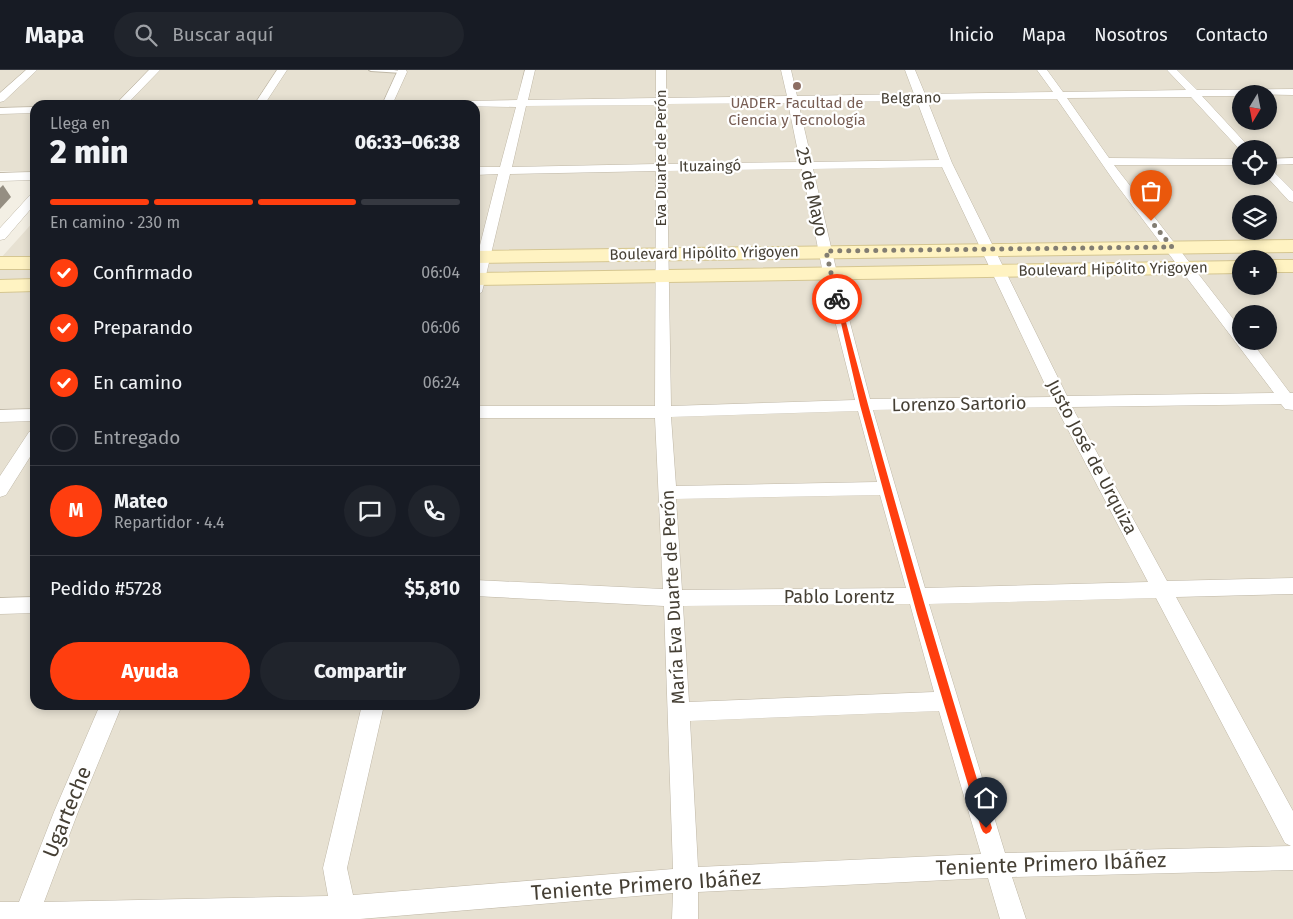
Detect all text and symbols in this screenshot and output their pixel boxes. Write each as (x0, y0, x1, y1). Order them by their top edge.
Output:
search box (114, 12, 464, 57)
text: Mapa (25, 21, 84, 49)
icon: search (132, 21, 160, 49)
text: Buscar aquí (172, 23, 273, 46)
text: Inicio (949, 24, 994, 46)
text: Mapa (1022, 24, 1066, 46)
text: Nosotros (1094, 24, 1168, 46)
text: Contacto (1196, 24, 1268, 46)
marker: UADER- Facultad de Ciencia y Tecnología (791, 80, 803, 92)
north arrow (1232, 85, 1278, 130)
map controls (1232, 85, 1277, 350)
street label: Belgrano (881, 88, 941, 108)
street label: Eva Duarte de Perón (652, 89, 670, 227)
place label: UADER- Facultad de Ciencia y Tecnología (728, 94, 866, 129)
text: Llega en (50, 114, 110, 133)
text: 06:33–06:38 (355, 131, 460, 154)
text: 2 min (50, 133, 128, 171)
button: locate (1232, 140, 1277, 185)
street label: 25 de Mayo (791, 145, 833, 239)
street label: Ituzaingó (679, 156, 741, 176)
pin (1130, 170, 1172, 221)
icon: bag (1137, 177, 1165, 205)
button: layers (1232, 195, 1277, 240)
text: En camino · 230 m (50, 213, 180, 232)
street label: Boulevard Hipólito Yrigoyen (609, 242, 799, 264)
button: + (1232, 250, 1277, 295)
street label: Boulevard Hipólito Yrigoyen (1018, 258, 1208, 280)
icon: check (50, 259, 78, 287)
text: Confirmado (93, 261, 193, 284)
text: 06:04 (421, 263, 460, 282)
courier (812, 274, 862, 324)
icon: bike (823, 285, 851, 313)
button: − (1232, 305, 1277, 350)
icon: check (50, 314, 78, 342)
text: Preparando (93, 316, 193, 339)
text: 06:06 (421, 318, 460, 337)
icon: check (50, 369, 78, 397)
text: En camino (93, 371, 182, 394)
text: 06:24 (423, 373, 460, 392)
street label: Justo José de Urquiza (1042, 376, 1142, 538)
street label: Lorenzo Sartorio (891, 392, 1027, 416)
text: Entregado (93, 426, 180, 449)
button: chat (344, 485, 396, 537)
button: phone (408, 485, 460, 537)
street label: María Eva Duarte de Perón (656, 489, 690, 705)
text: Mateo (114, 490, 168, 513)
text: M (69, 499, 83, 522)
text: Repartidor · 4.4 (114, 513, 224, 532)
text: Pedido #5728 (50, 577, 162, 600)
text: $5,810 (404, 577, 460, 600)
street label: Pablo Lorentz (784, 586, 894, 608)
button: Ayuda (50, 642, 250, 700)
button: Compartir (260, 642, 460, 700)
street label: Ugarteche (37, 762, 97, 862)
pin (965, 777, 1007, 828)
icon: home (972, 784, 1000, 812)
street label: Teniente Primero Ibáñez (935, 847, 1167, 881)
street label: Teniente Primero Ibáñez (530, 864, 762, 906)

